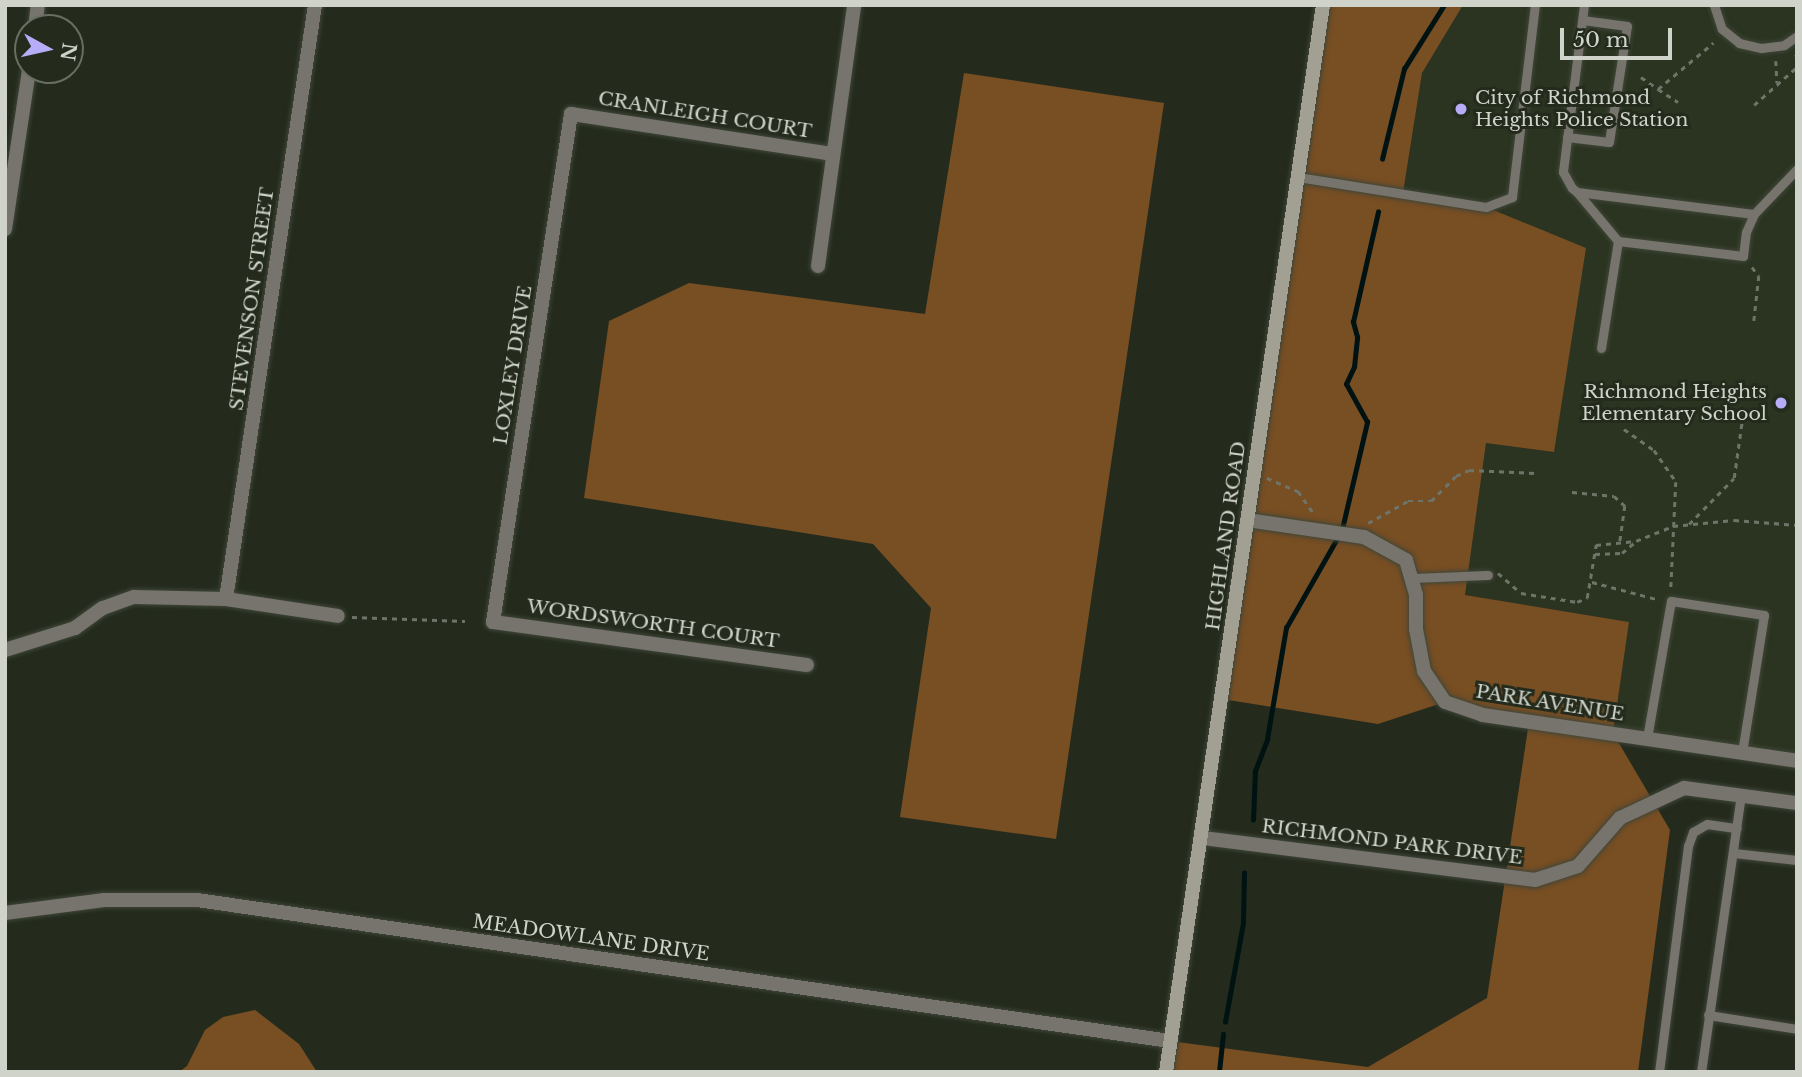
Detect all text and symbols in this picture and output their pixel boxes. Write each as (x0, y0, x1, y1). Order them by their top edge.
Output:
north arrow (14, 14, 84, 84)
scale bar (1564, 14, 1676, 58)
text: 50 m (1573, 27, 1628, 53)
text: N (56, 41, 81, 62)
street label: CRANLEIGH COURT (597, 87, 813, 143)
place label: City of Richmond Heights Police Station (1475, 87, 1688, 131)
marker: City of Richmond Heights Police Station (1453, 101, 1469, 117)
street label: STEVENSON STREET (225, 186, 279, 412)
street label: LOXLEY DRIVE (489, 283, 537, 447)
place label: Richmond Heights Elementary School (1581, 381, 1767, 425)
marker: Richmond Heights Elementary School (1773, 395, 1789, 411)
street label: HIGHLAND ROAD (1201, 440, 1251, 632)
street label: WORDSWORTH COURT (525, 595, 781, 653)
street label: PARK AVENUE (1474, 680, 1626, 726)
street label: RICHMOND PARK DRIVE (1260, 815, 1524, 869)
street label: MEADOWLANE DRIVE (471, 910, 711, 966)

